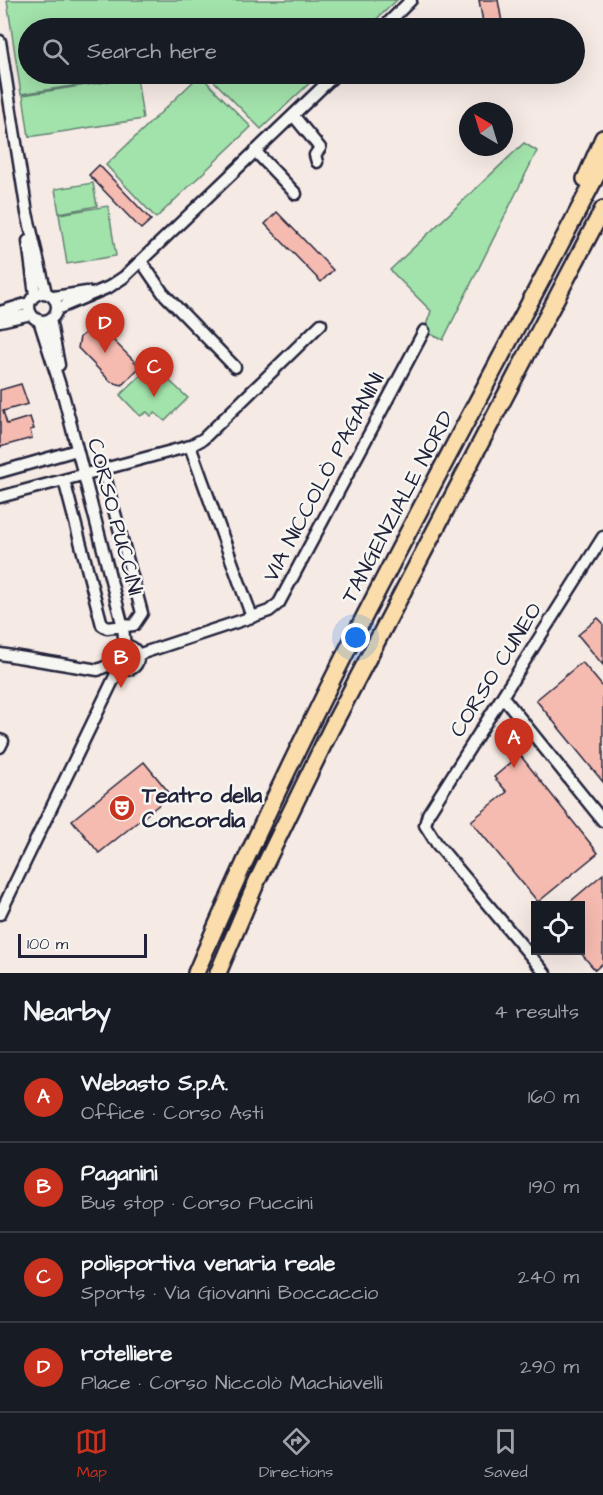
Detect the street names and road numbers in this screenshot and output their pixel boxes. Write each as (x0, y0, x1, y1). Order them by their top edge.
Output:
street label: VIA NICCOLÒ PAGANINI (255, 367, 393, 587)
street label: TANGENZIALE NORD (334, 405, 462, 609)
street label: CORSO PUCCINI (79, 435, 151, 599)
street label: CORSO CUNEO (442, 597, 550, 743)

